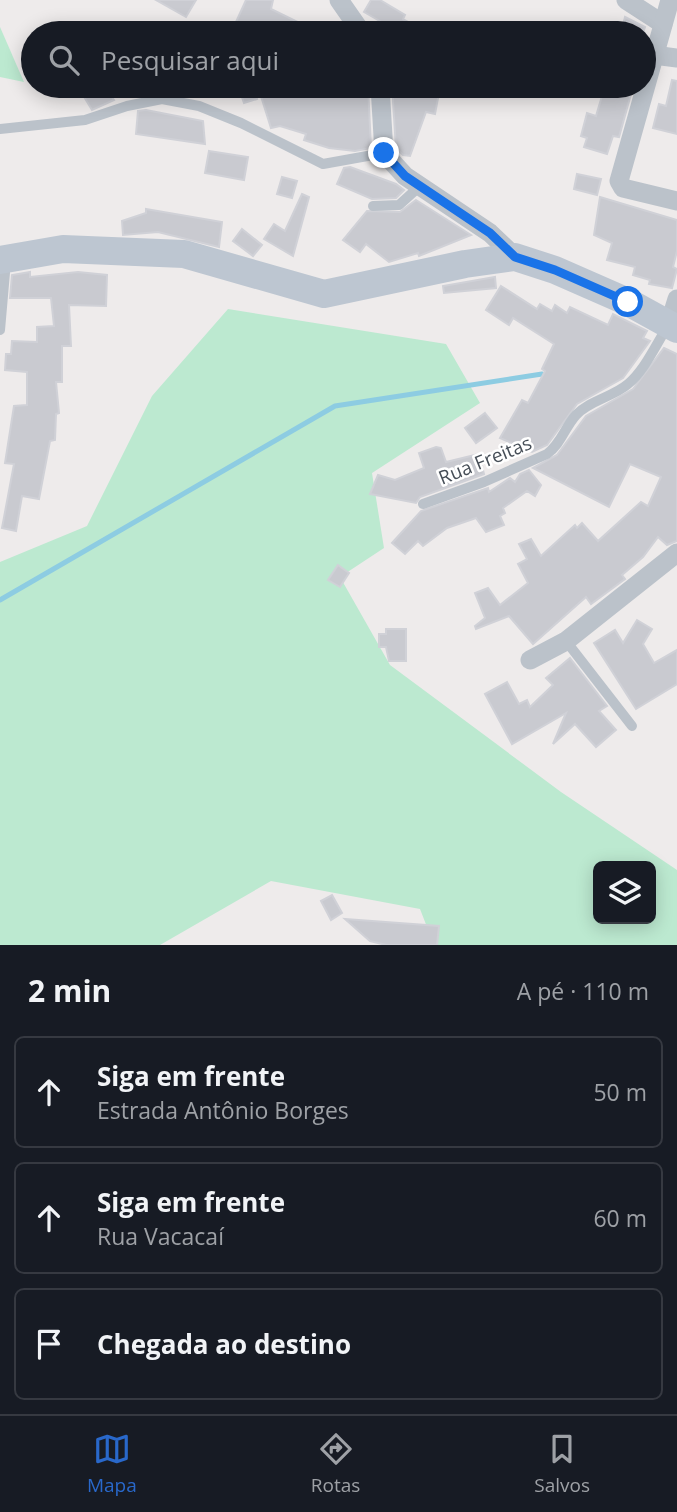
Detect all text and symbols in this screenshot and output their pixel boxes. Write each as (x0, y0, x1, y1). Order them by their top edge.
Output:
search box (21, 21, 656, 98)
icon: search (45, 41, 83, 79)
text: Pesquisar aqui (101, 42, 279, 78)
route end (368, 137, 399, 168)
route start (612, 286, 643, 317)
street label: Rua Freitas (435, 430, 535, 490)
map controls (593, 861, 656, 924)
button: layers (593, 861, 656, 924)
text: 2 min (28, 970, 111, 1011)
text: A pé · 110 m (517, 975, 649, 1007)
text: Siga em frente (97, 1058, 285, 1094)
icon: ahead (30, 1073, 68, 1111)
text: 50 m (593, 1076, 647, 1108)
text: Estrada Antônio Borges (97, 1094, 349, 1126)
text: Siga em frente (97, 1184, 285, 1220)
icon: ahead (30, 1199, 68, 1237)
text: 60 m (593, 1202, 647, 1234)
text: Rua Vacacaí (97, 1220, 224, 1252)
icon: arrive (30, 1325, 68, 1363)
text: Chegada ao destino (97, 1326, 351, 1362)
tab: Mapa (87, 1430, 137, 1498)
tab: Rotas (311, 1430, 360, 1498)
tab: Salvos (534, 1430, 590, 1498)

